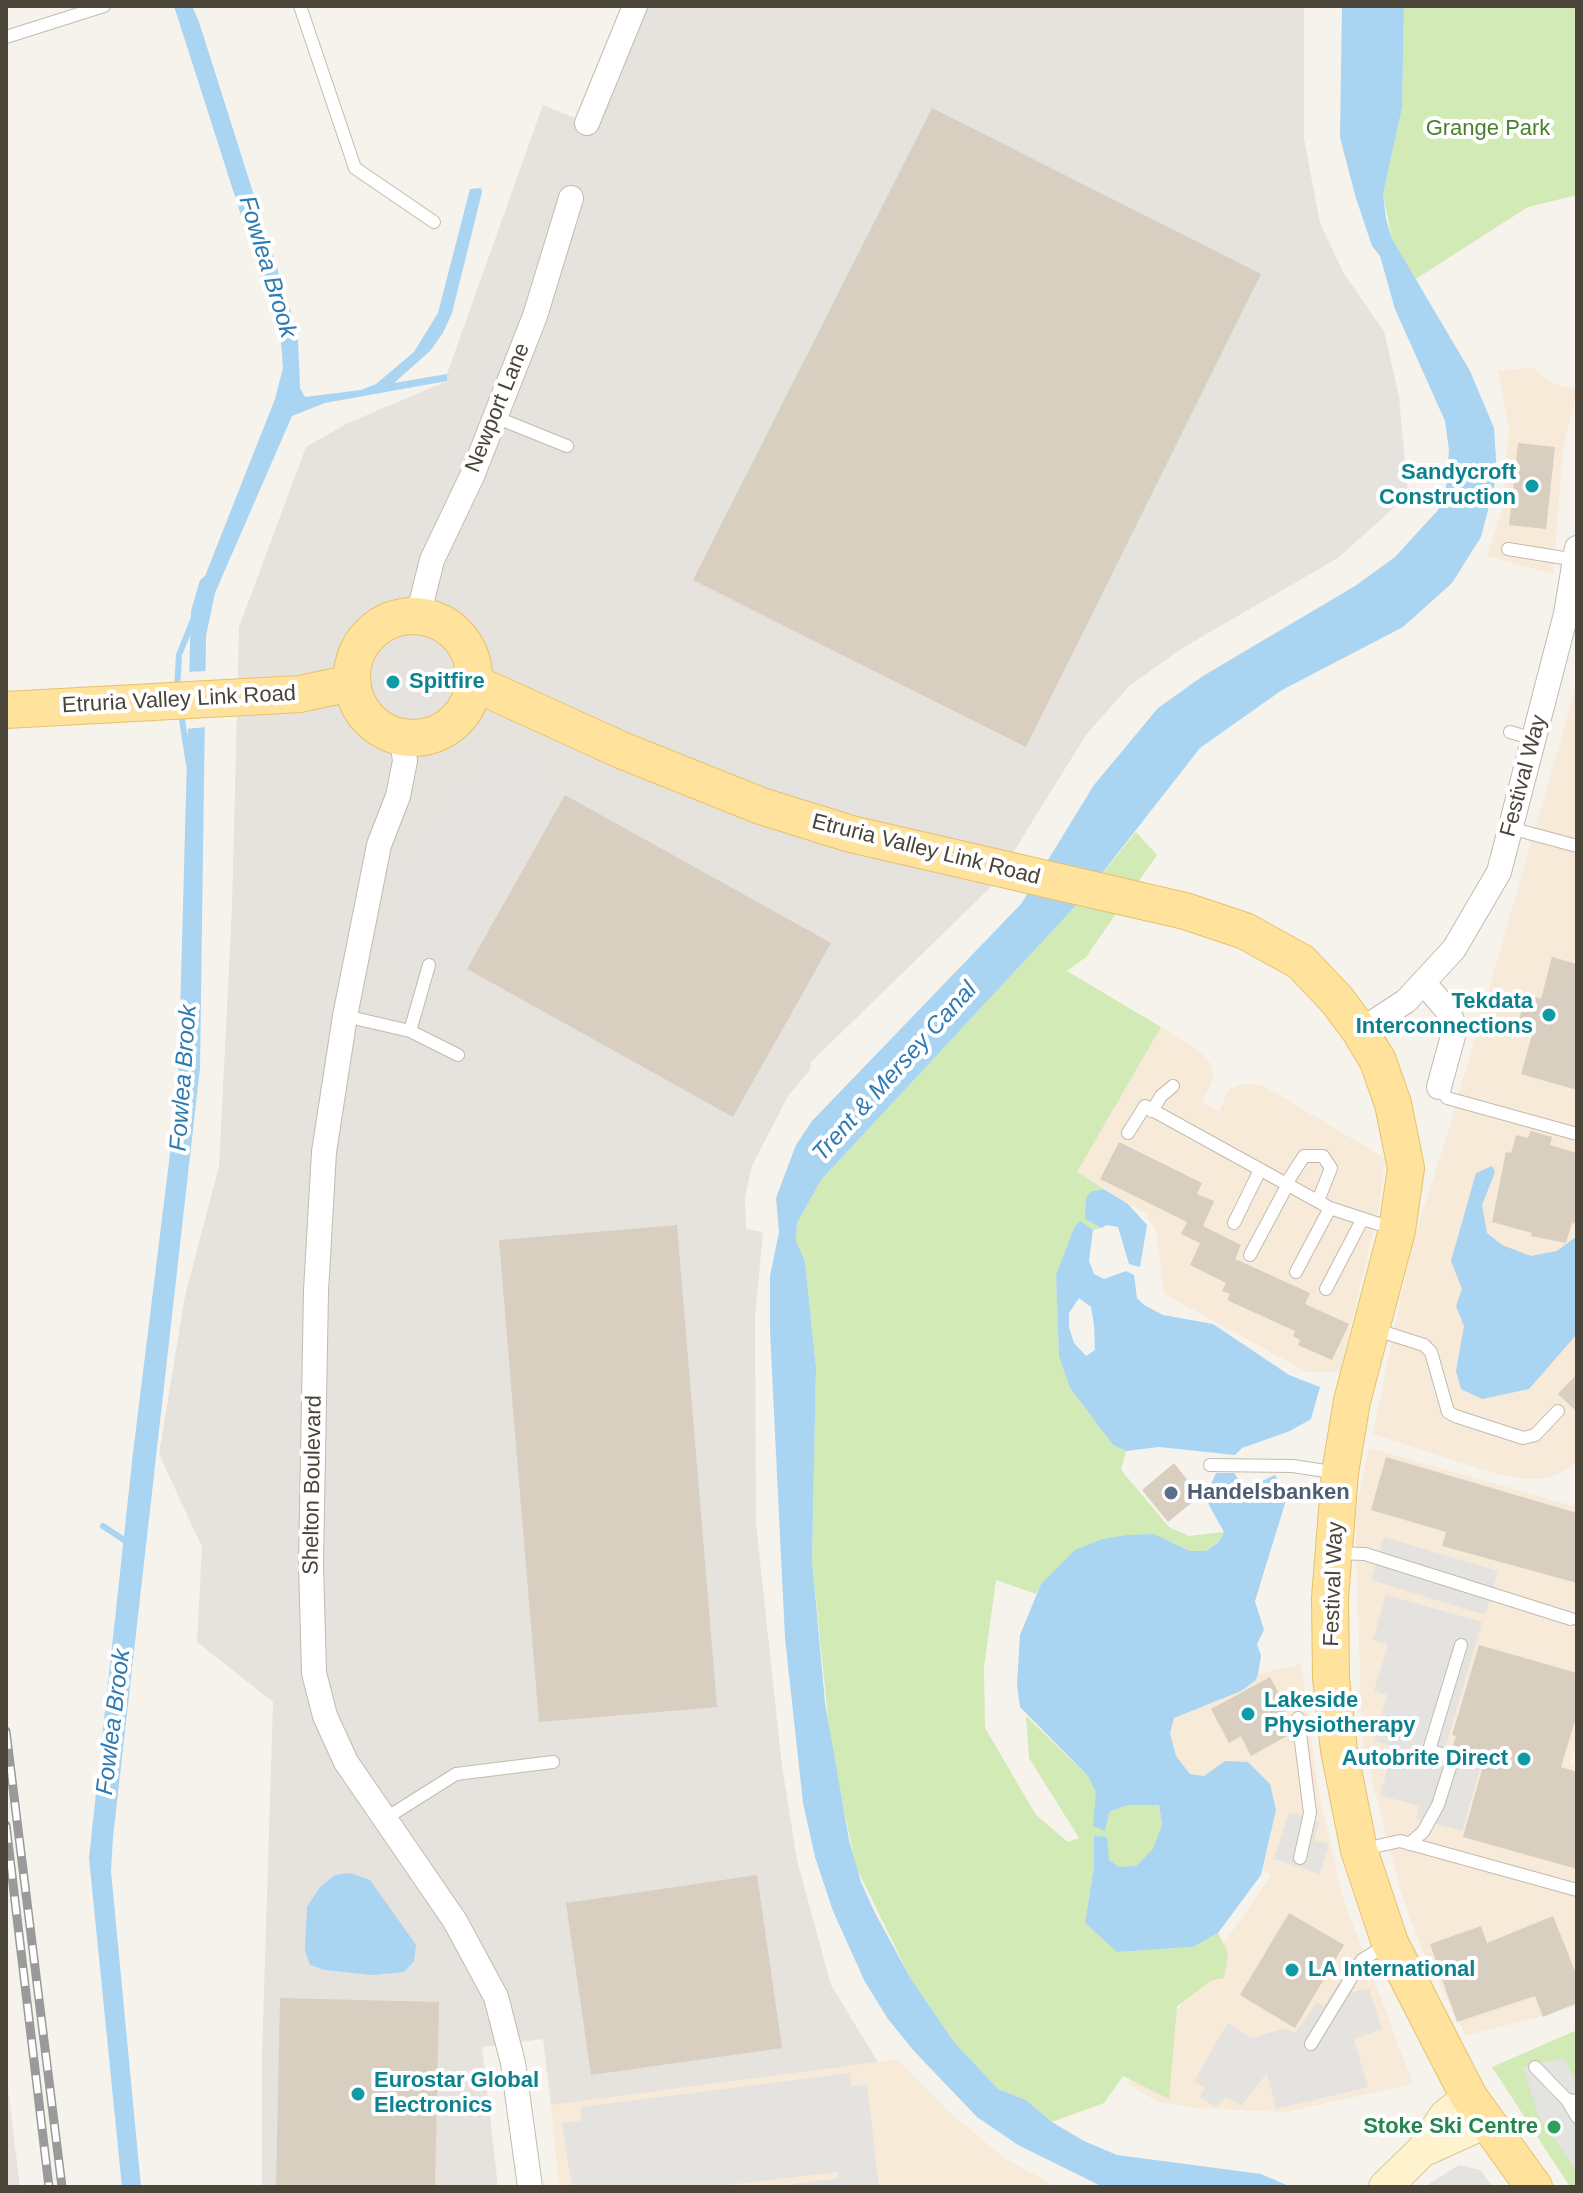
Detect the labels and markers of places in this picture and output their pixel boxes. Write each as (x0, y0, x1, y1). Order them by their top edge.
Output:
place label: Sandycroft Construction (1379, 460, 1516, 512)
marker: Sandycroft Construction (1523, 477, 1541, 495)
place label: Spitfire (409, 669, 485, 695)
marker: Spitfire (384, 673, 402, 691)
place label: Tekdata Interconnections (1356, 989, 1533, 1040)
marker: Tekdata Interconnections (1540, 1006, 1558, 1024)
place label: Handelsbanken (1187, 1480, 1350, 1506)
marker: Handelsbanken (1162, 1484, 1180, 1502)
place label: Lakeside Physiotherapy (1264, 1688, 1416, 1740)
marker: Lakeside Physiotherapy (1239, 1705, 1257, 1723)
place label: Autobrite Direct (1342, 1746, 1508, 1772)
marker: Autobrite Direct (1515, 1750, 1533, 1768)
place label: LA International (1308, 1957, 1475, 1983)
marker: LA International (1283, 1961, 1301, 1979)
place label: Eurostar Global Electronics (374, 2068, 539, 2120)
marker: Eurostar Global Electronics (349, 2085, 367, 2103)
place label: Stoke Ski Centre (1363, 2114, 1538, 2140)
marker: Stoke Ski Centre (1545, 2118, 1563, 2136)

